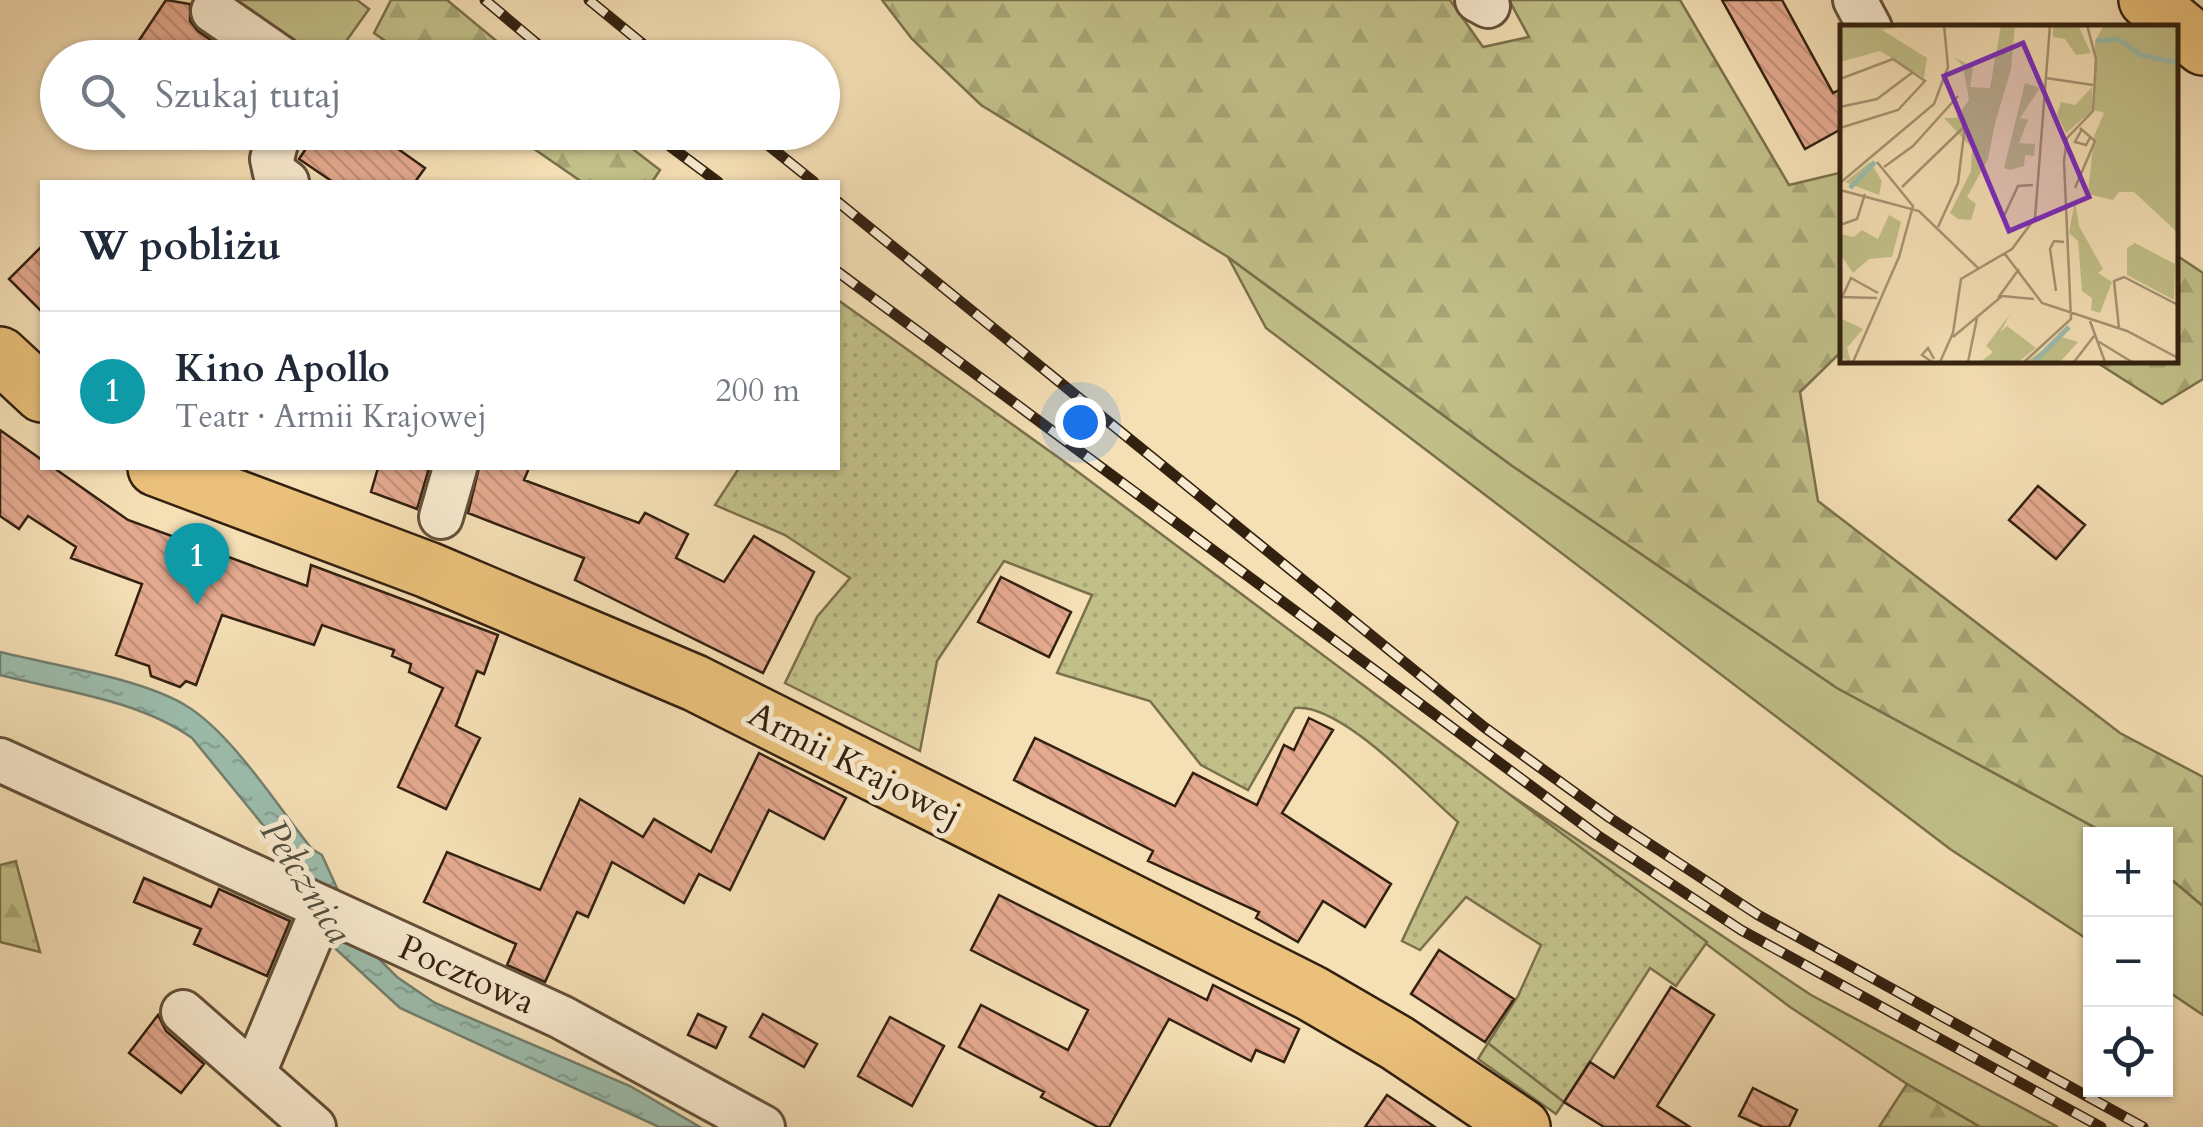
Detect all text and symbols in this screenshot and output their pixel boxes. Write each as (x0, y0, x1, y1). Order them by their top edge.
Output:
inset map (1840, 25, 2178, 362)
search box (40, 40, 840, 150)
icon: search (75, 68, 130, 123)
text: Szukaj tutaj (155, 69, 342, 121)
text: W pobliżu (80, 217, 281, 274)
text: Kino Apollo (175, 343, 390, 395)
text: 1 (104, 369, 121, 413)
text: 200 m (715, 369, 800, 413)
text: Teatr · Armii Krajowej (175, 395, 487, 439)
your location (1055, 397, 1106, 448)
pin: 1 (164, 522, 230, 605)
street label: Armii Krajowej (740, 691, 969, 839)
water label: Pełcznica (248, 810, 365, 954)
map controls (2083, 827, 2173, 1097)
button: + (2083, 827, 2173, 917)
button: − (2083, 917, 2173, 1007)
street label: Pocztowa (391, 924, 542, 1026)
button: locate (2083, 1007, 2173, 1097)

